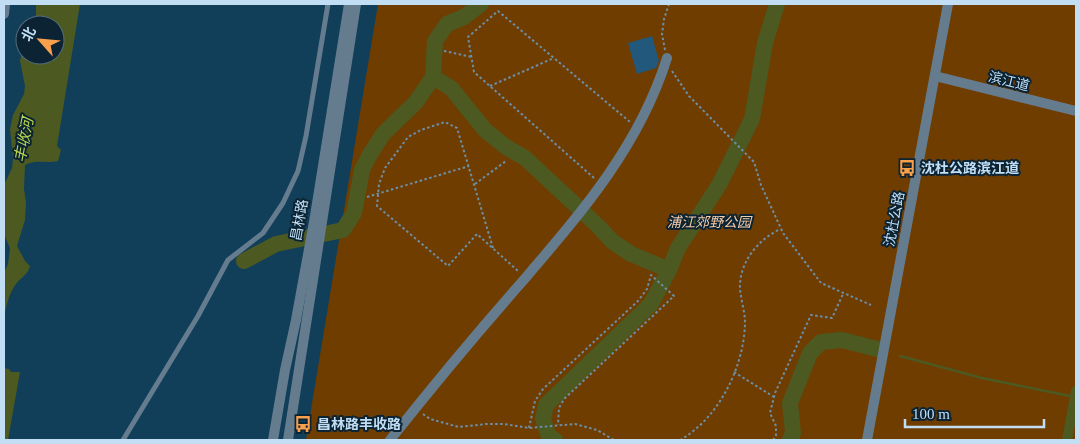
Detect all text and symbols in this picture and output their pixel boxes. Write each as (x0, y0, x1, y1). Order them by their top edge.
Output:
north arrow (15, 15, 65, 65)
text: 北 (19, 25, 39, 44)
street label: 滨江道 (987, 69, 1031, 94)
water label: 丰收河 (12, 113, 37, 164)
bus stop icon: 沈杜公路滨江道 (897, 158, 917, 178)
place label: 沈杜公路滨江道 (921, 160, 1019, 176)
street label: 沈杜公路 (882, 190, 907, 248)
street label: 昌林路 (288, 198, 311, 242)
park label: 浦江郊野公园 (667, 215, 753, 230)
scale bar (905, 396, 1044, 428)
text: 100 m (912, 406, 950, 422)
bus stop icon: 昌林路丰收路 (293, 414, 313, 434)
place label: 昌林路丰收路 (317, 416, 401, 432)

